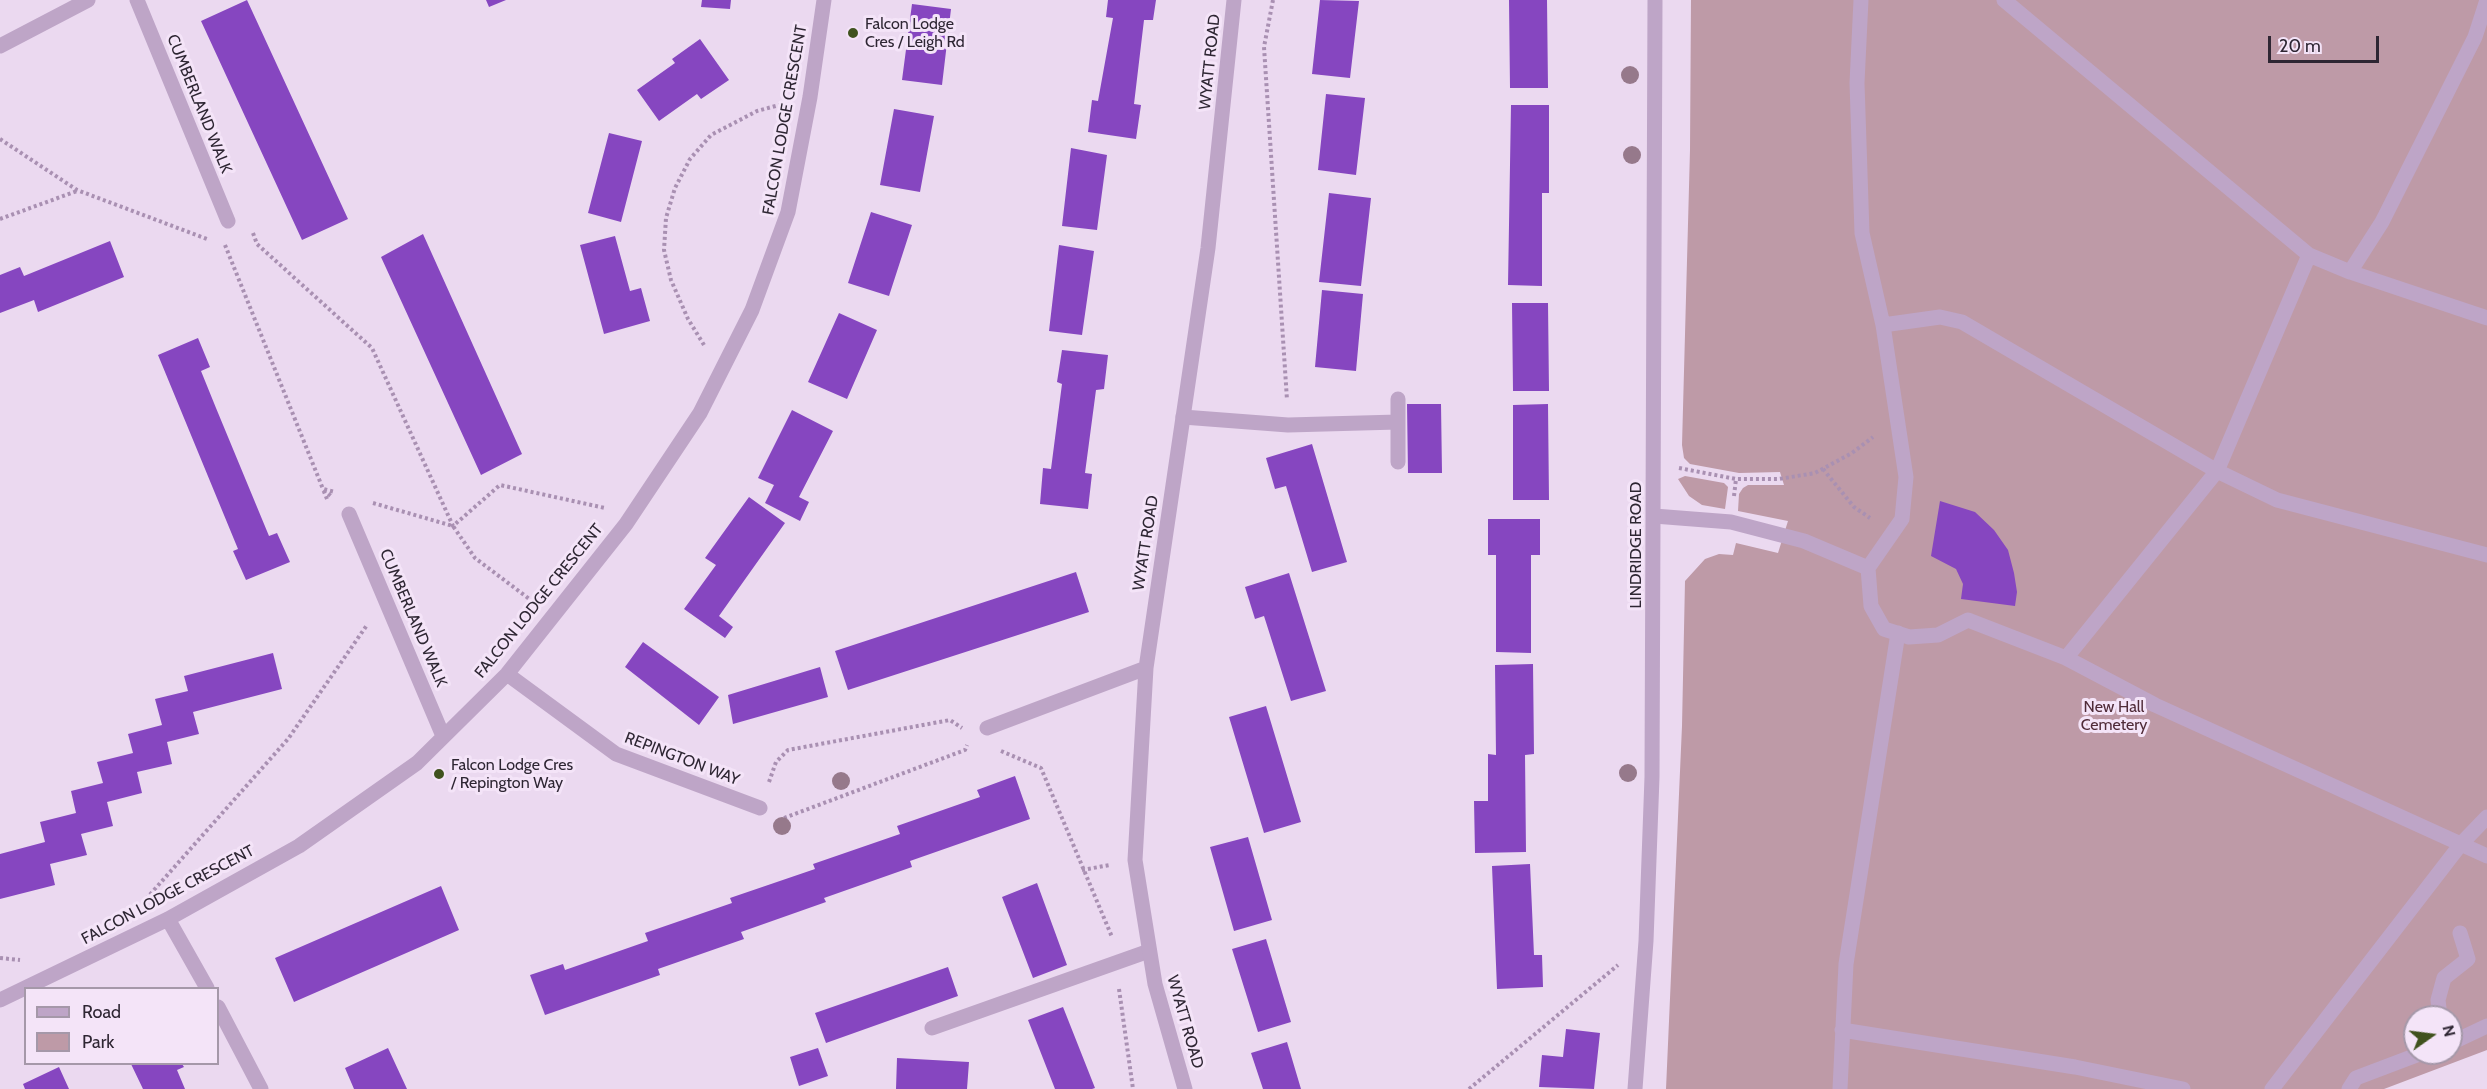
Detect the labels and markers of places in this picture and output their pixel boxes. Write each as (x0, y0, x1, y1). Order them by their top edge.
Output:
place label: Falcon Lodge Cres / Leigh Rd (865, 14, 965, 52)
marker: Falcon Lodge Cres / Leigh Rd (846, 26, 860, 40)
place label: Falcon Lodge Cres / Repington Way (451, 755, 573, 793)
marker: Falcon Lodge Cres / Repington Way (432, 767, 446, 781)

